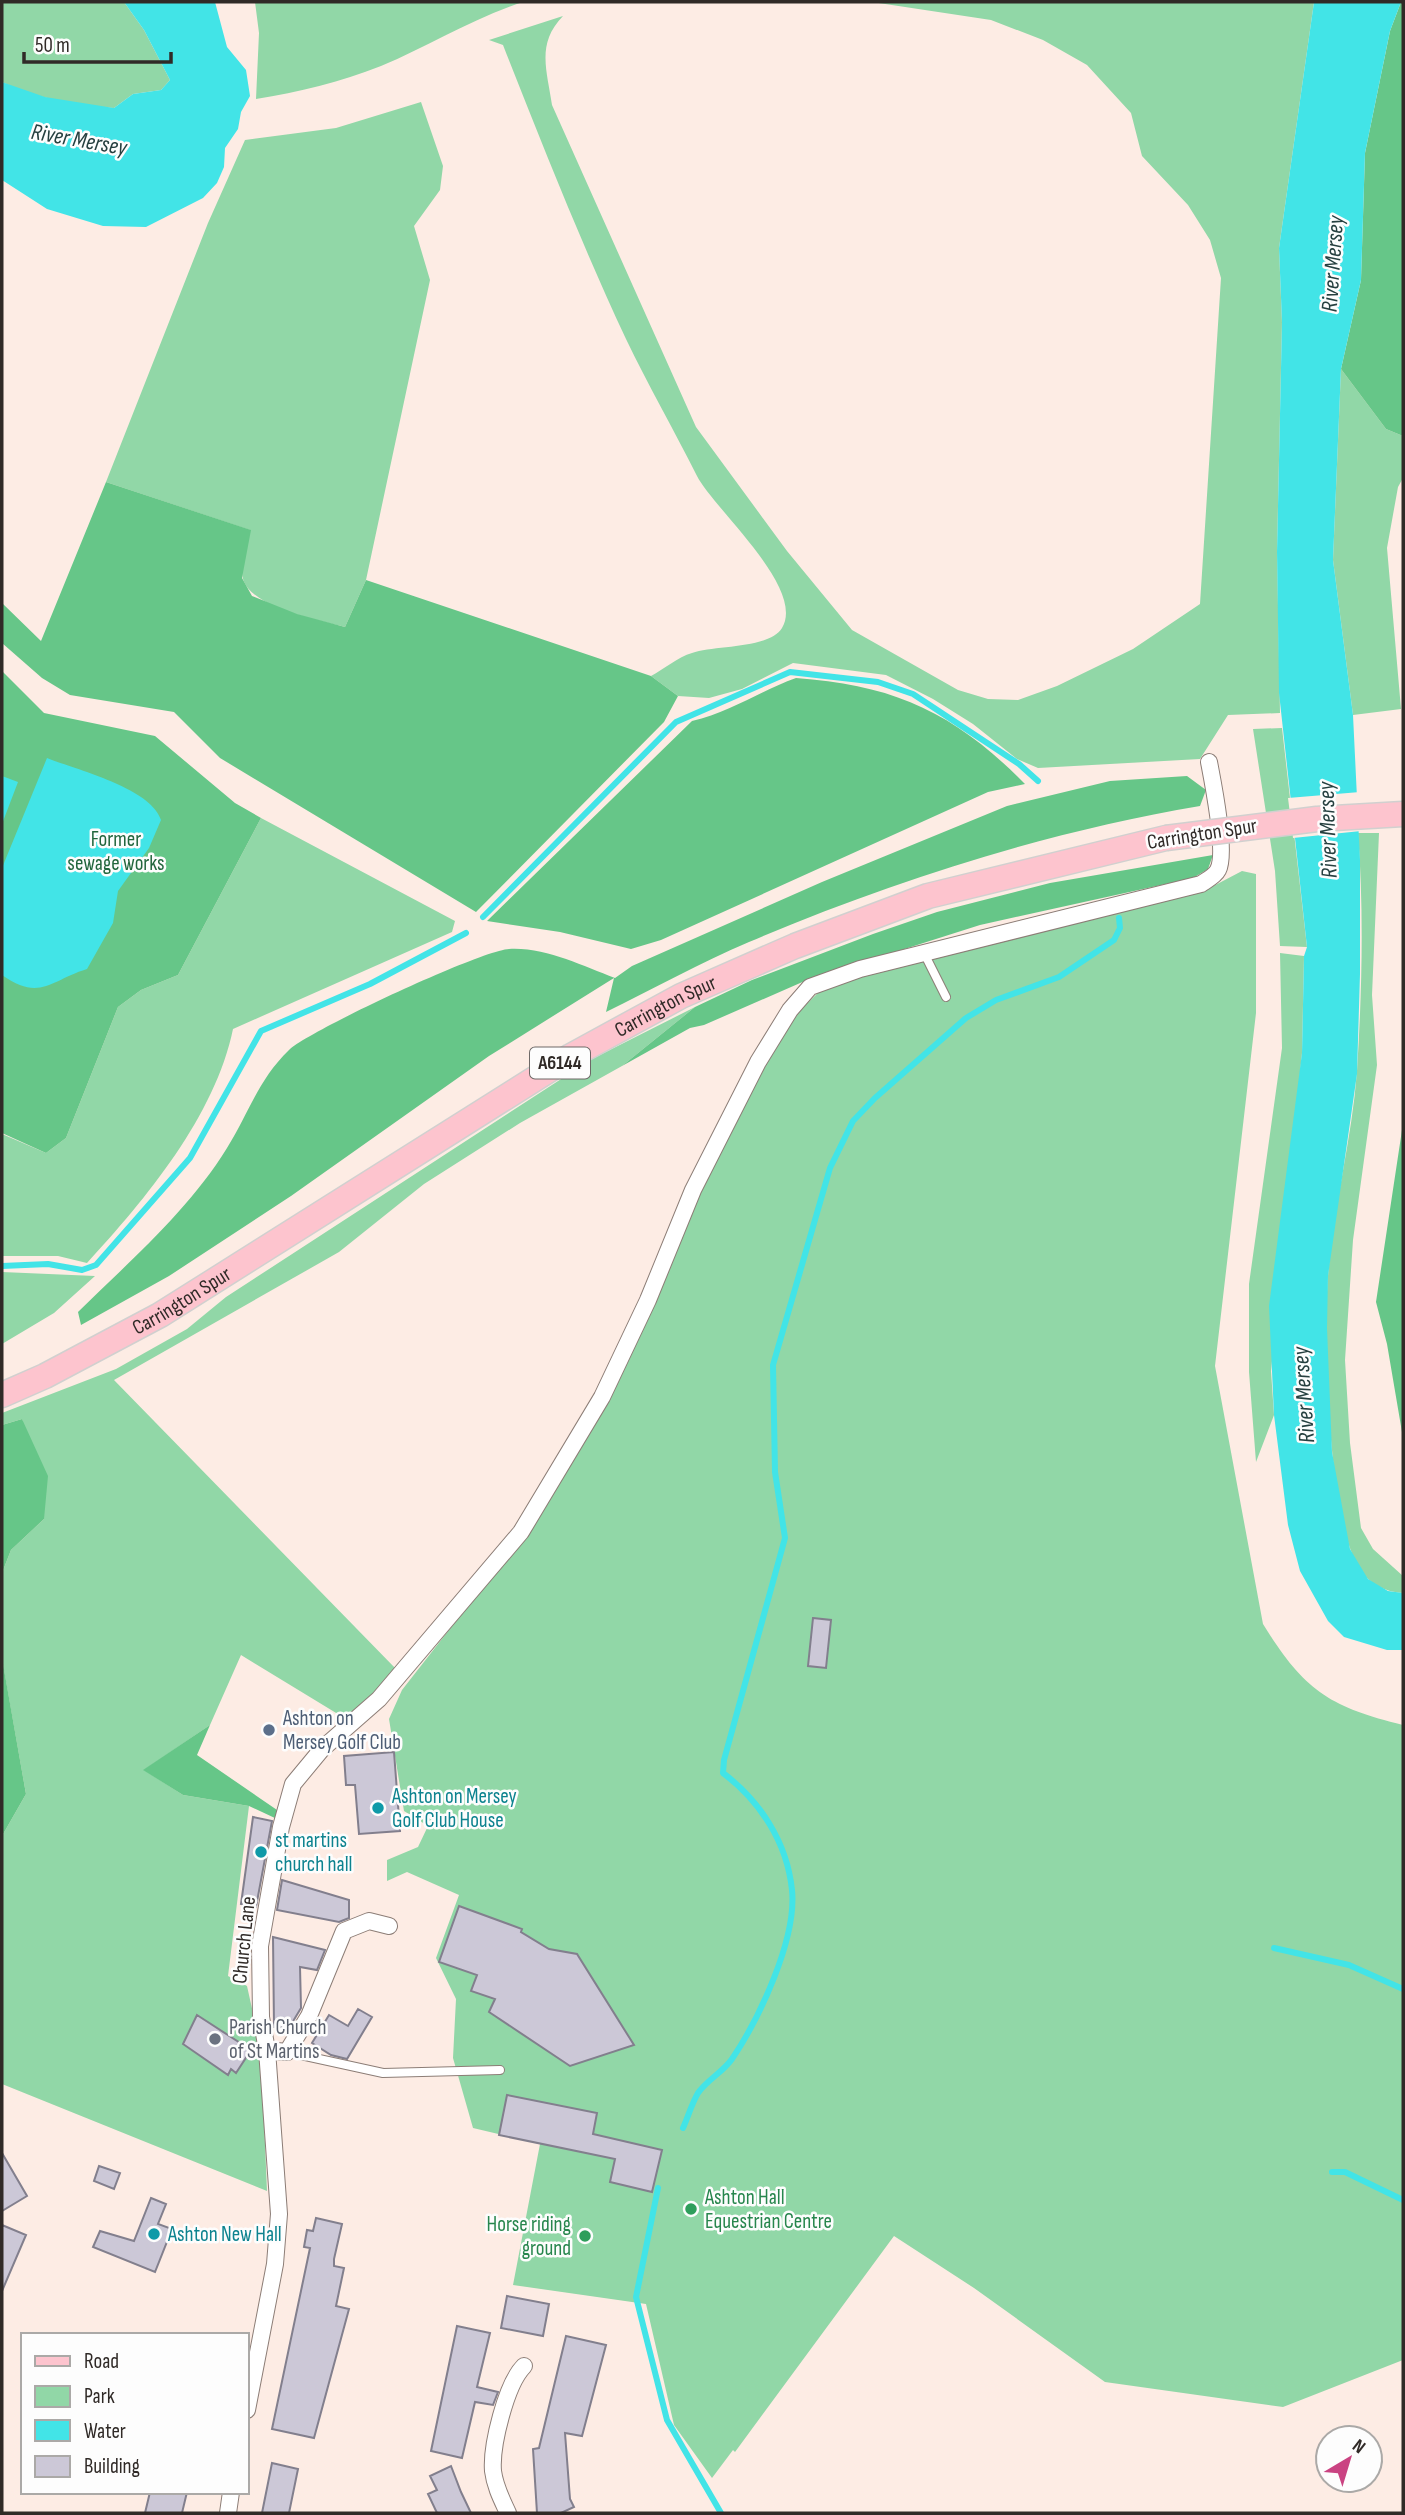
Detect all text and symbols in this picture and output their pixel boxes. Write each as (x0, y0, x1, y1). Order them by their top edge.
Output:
scale bar (24, 21, 172, 65)
text: 50 m (35, 33, 70, 58)
water label: River Mersey (29, 118, 130, 162)
water label: River Mersey (1316, 214, 1350, 313)
water label: River Mersey (1312, 780, 1344, 879)
street label: Carrington Spur (1145, 813, 1259, 855)
park label: Former sewage works (67, 827, 165, 876)
street label: Carrington Spur (610, 970, 720, 1042)
road number: A6144 (530, 1048, 590, 1078)
street label: Carrington Spur (128, 1261, 235, 1340)
water label: River Mersey (1287, 1345, 1321, 1444)
place label: Ashton on Mersey Golf Club (282, 1706, 401, 1755)
marker: Ashton on Mersey Golf Club (261, 1722, 277, 1738)
place label: Ashton on Mersey Golf Club House (391, 1784, 517, 1833)
marker: Ashton on Mersey Golf Club House (370, 1800, 386, 1816)
place label: st martins church hall (275, 1828, 352, 1877)
marker: st martins church hall (253, 1844, 269, 1860)
street label: Church Lane (227, 1895, 261, 1985)
place label: Parish Church of St Martins (229, 2015, 327, 2064)
marker: Parish Church of St Martins (207, 2031, 223, 2047)
place label: Ashton Hall Equestrian Centre (704, 2185, 832, 2234)
marker: Ashton Hall Equestrian Centre (683, 2201, 699, 2217)
place label: Horse riding ground (487, 2212, 571, 2261)
place label: Ashton New Hall (167, 2222, 282, 2247)
marker: Ashton New Hall (146, 2226, 162, 2242)
marker: Horse riding ground (577, 2228, 593, 2244)
legend (21, 2333, 248, 2494)
text: Road (84, 2349, 119, 2374)
text: Park (84, 2384, 115, 2409)
text: Water (84, 2419, 126, 2444)
north arrow (1314, 2424, 1384, 2494)
text: N (1347, 2435, 1370, 2459)
text: Building (84, 2454, 140, 2479)

